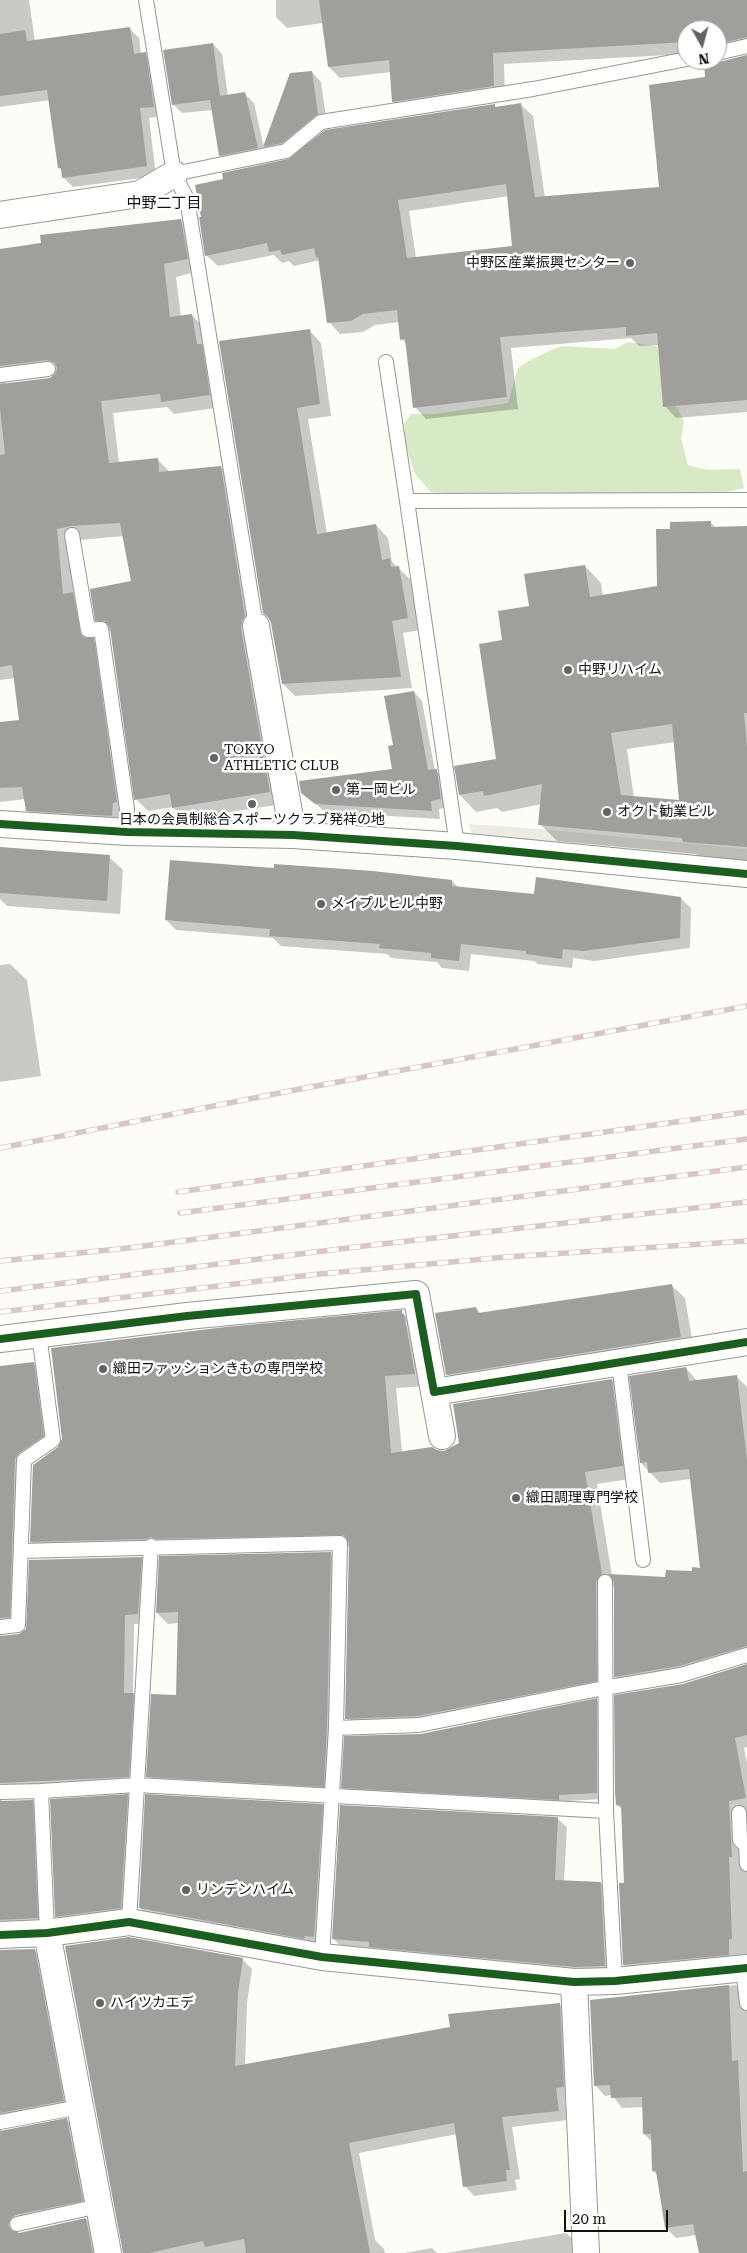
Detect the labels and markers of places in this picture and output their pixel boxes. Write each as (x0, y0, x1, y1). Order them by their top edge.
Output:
place label: 中野区産業振興センター (466, 255, 620, 271)
marker: 中野区産業振興センター (624, 257, 636, 269)
place label: 中野リハイム (578, 662, 662, 678)
marker: 中野リハイム (562, 664, 574, 676)
place label: TOKYO ATHLETIC CLUB (224, 742, 339, 774)
marker: TOKYO ATHLETIC CLUB (208, 752, 220, 764)
place label: 第一岡ビル (346, 782, 416, 798)
marker: 第一岡ビル (330, 784, 342, 796)
marker: 日本の会員制総合スポーツクラブ発祥の地 (246, 798, 258, 810)
place label: オクト勧業ビル (617, 804, 715, 820)
marker: オクト勧業ビル (601, 806, 613, 818)
place label: 日本の会員制総合スポーツクラブ発祥の地 (119, 812, 385, 828)
place label: メイプルヒル中野 (331, 896, 443, 912)
marker: メイプルヒル中野 (315, 898, 327, 910)
place label: 織田ファッションきもの専門学校 (113, 1361, 323, 1377)
marker: 織田ファッションきもの専門学校 (97, 1363, 109, 1375)
place label: 織田調理専門学校 (526, 1490, 638, 1506)
marker: 織田調理専門学校 (510, 1492, 522, 1504)
place label: リンデンハイム (196, 1882, 294, 1898)
marker: リンデンハイム (180, 1884, 192, 1896)
place label: ハイツカエデ (110, 1995, 194, 2011)
marker: ハイツカエデ (94, 1997, 106, 2009)

